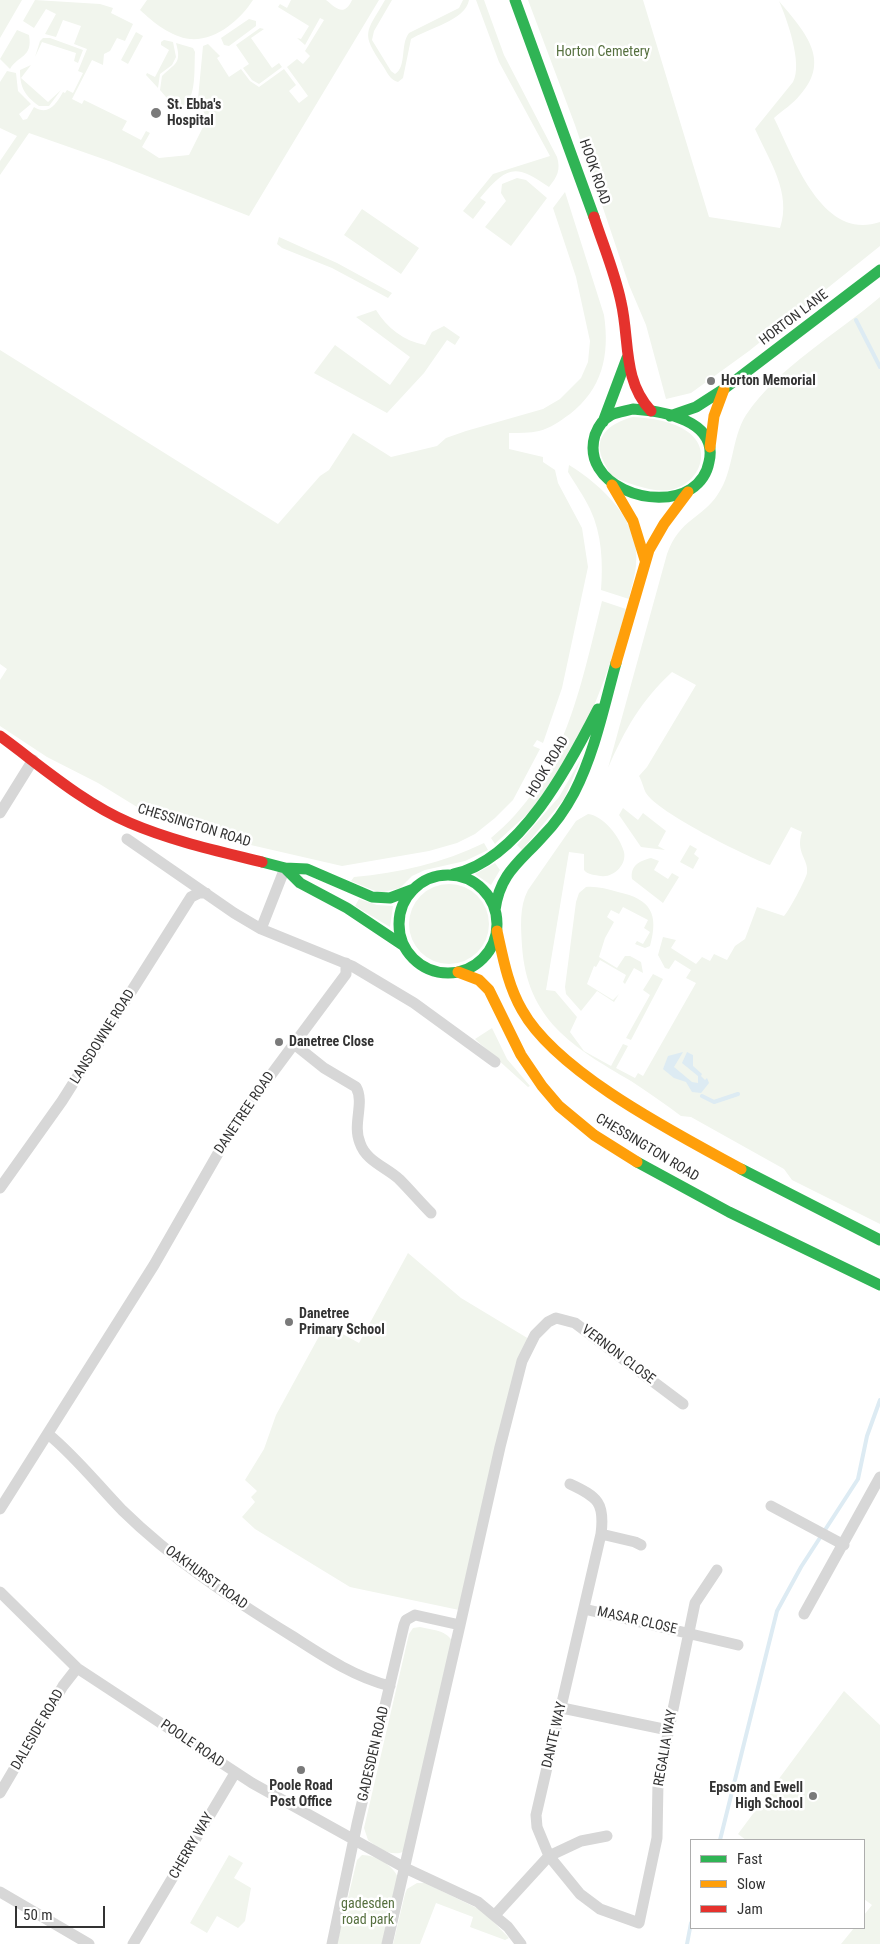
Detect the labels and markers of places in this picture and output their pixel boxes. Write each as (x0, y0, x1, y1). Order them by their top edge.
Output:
place label: St. Ebba's Hospital (167, 97, 221, 130)
marker: St. Ebba's Hospital (149, 106, 163, 120)
place label: Horton Memorial (721, 373, 816, 389)
marker: Horton Memorial (705, 375, 717, 387)
place label: Danetree Close (289, 1034, 374, 1050)
marker: Danetree Close (273, 1036, 285, 1048)
place label: Danetree Primary School (299, 1306, 385, 1338)
marker: Danetree Primary School (283, 1316, 295, 1328)
marker: Poole Road Post Office (295, 1764, 307, 1776)
place label: Poole Road Post Office (269, 1778, 333, 1810)
place label: Epsom and Ewell High School (709, 1780, 803, 1812)
marker: Epsom and Ewell High School (807, 1790, 819, 1802)

